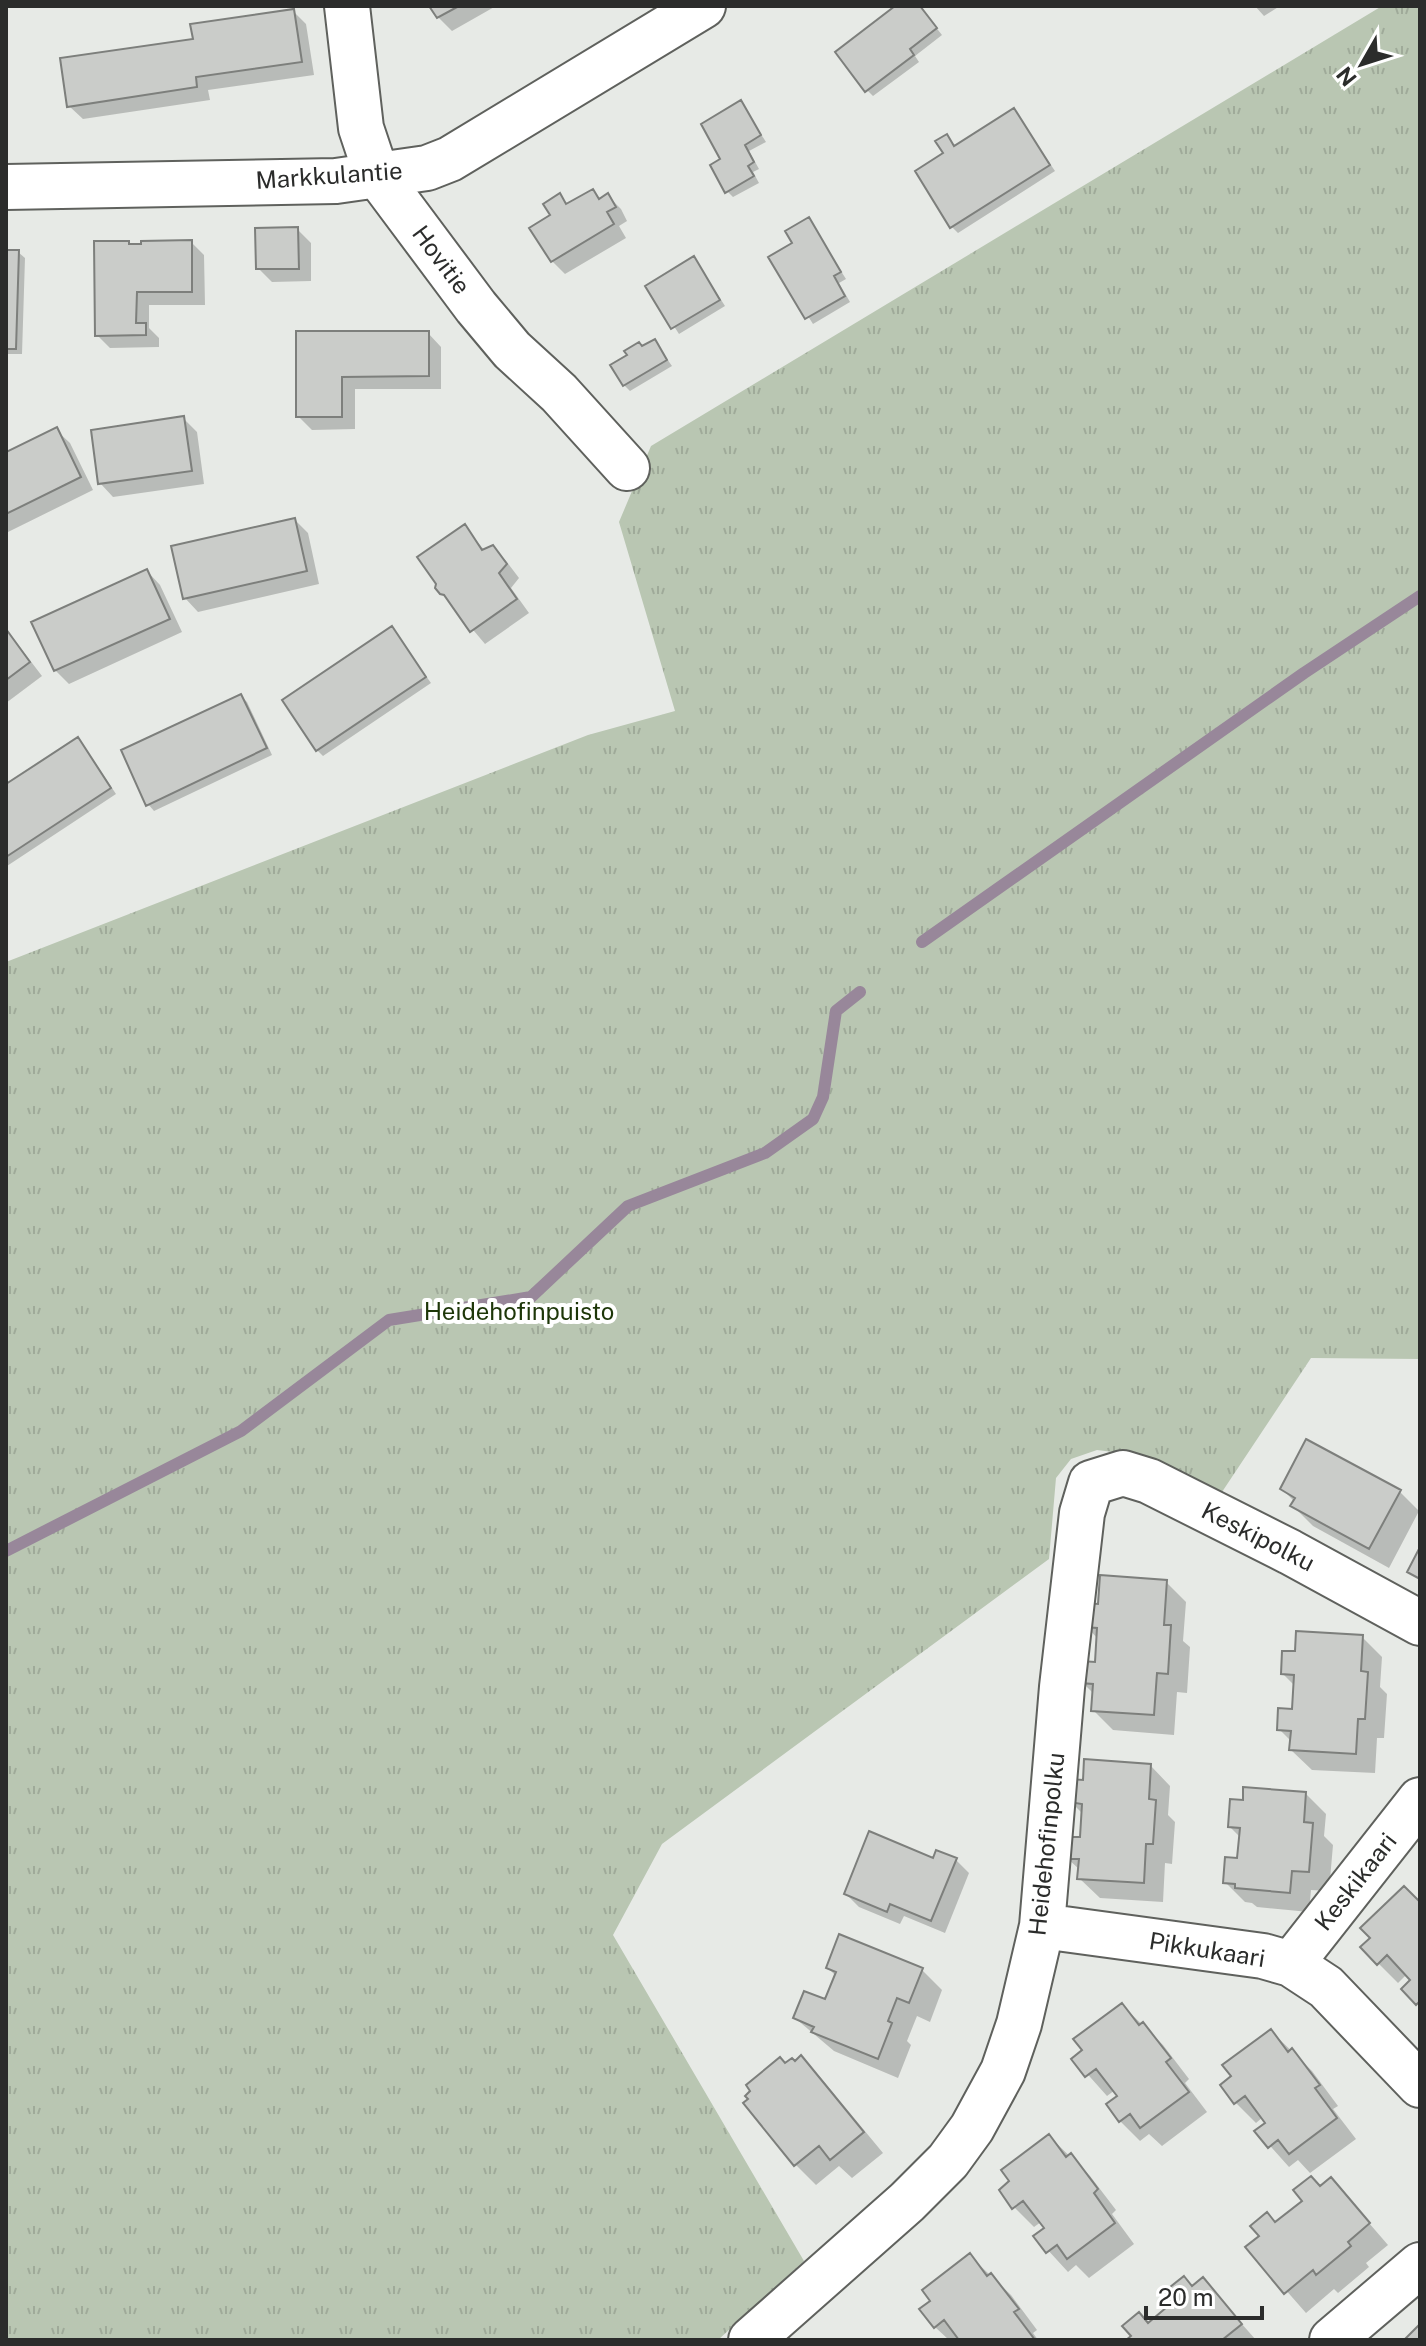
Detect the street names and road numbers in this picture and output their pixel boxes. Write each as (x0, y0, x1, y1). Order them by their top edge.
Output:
street label: Markkulantie (255, 156, 403, 194)
street label: Hovitie (407, 220, 477, 299)
street label: Keskipolku (1197, 1496, 1320, 1577)
street label: Heidehofinpolku (1022, 1751, 1070, 1937)
street label: Keskikaari (1309, 1827, 1402, 1936)
street label: Pikkukaari (1147, 1926, 1267, 1972)

